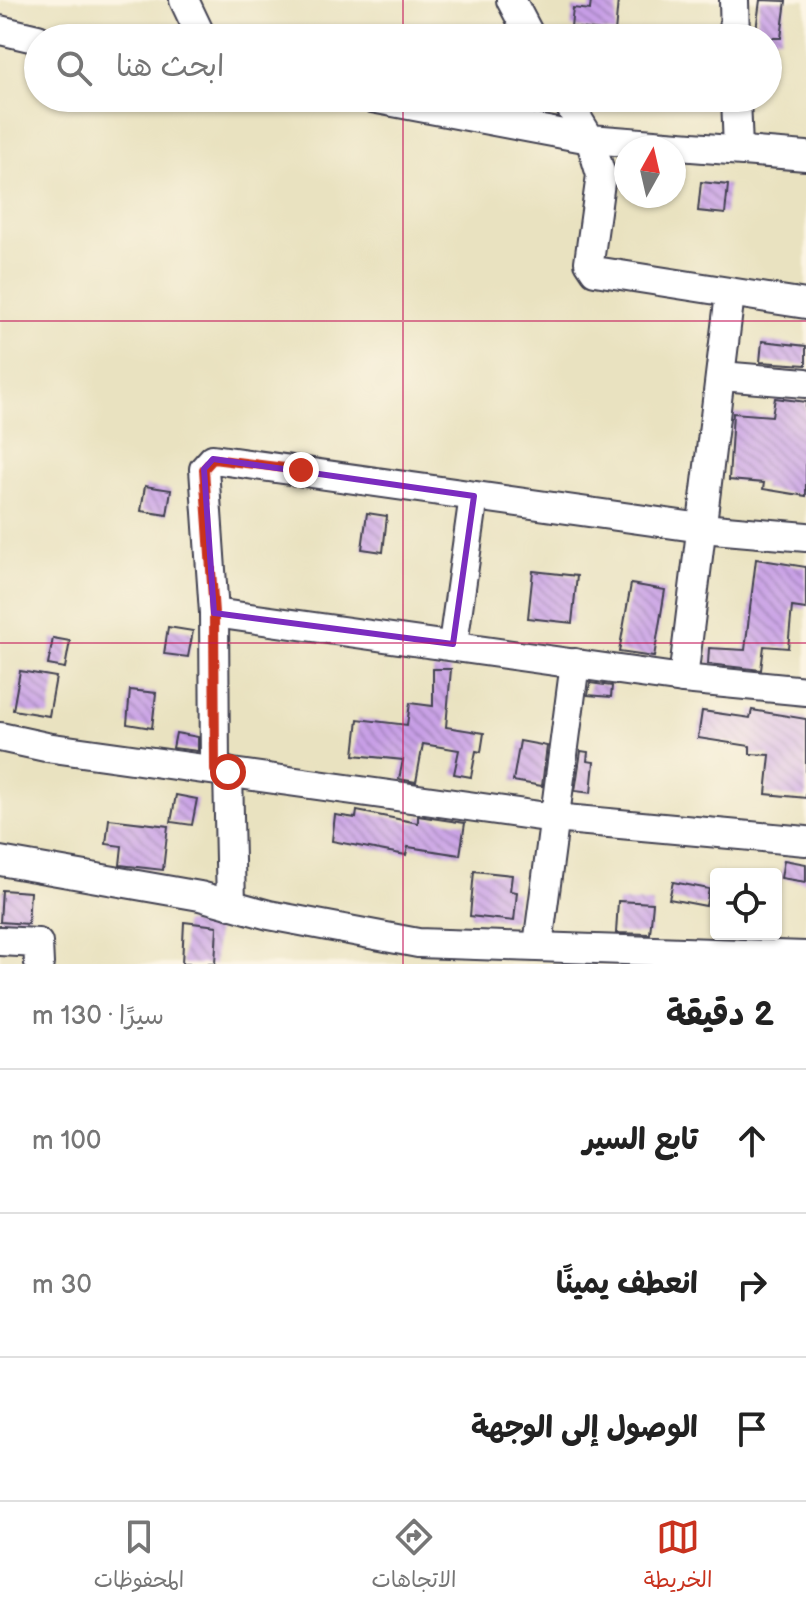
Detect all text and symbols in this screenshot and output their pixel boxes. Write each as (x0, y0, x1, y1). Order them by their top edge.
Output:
search box (24, 24, 782, 112)
icon: search (52, 46, 96, 90)
text: ابحث هنا (116, 49, 224, 85)
north arrow (614, 136, 686, 208)
route end (283, 452, 319, 488)
route start (210, 754, 246, 790)
map controls (710, 868, 782, 940)
button: locate (710, 868, 782, 940)
text: 2 دقيقة (666, 994, 774, 1035)
text: سيرًا · 130 m (32, 1001, 164, 1032)
icon: ahead (730, 1119, 774, 1163)
text: تابع السير (583, 1122, 698, 1158)
text: 100 m (32, 1126, 101, 1157)
icon: right (730, 1263, 774, 1307)
text: انعطف يمينًا (556, 1266, 698, 1302)
text: 30 m (32, 1270, 92, 1301)
icon: arrive (730, 1407, 774, 1451)
text: الوصول إلى الوجهة (471, 1410, 698, 1446)
tab: المحفوظات (94, 1515, 184, 1599)
tab: الاتجاهات (372, 1515, 456, 1599)
tab: الخريطة (644, 1515, 712, 1599)

